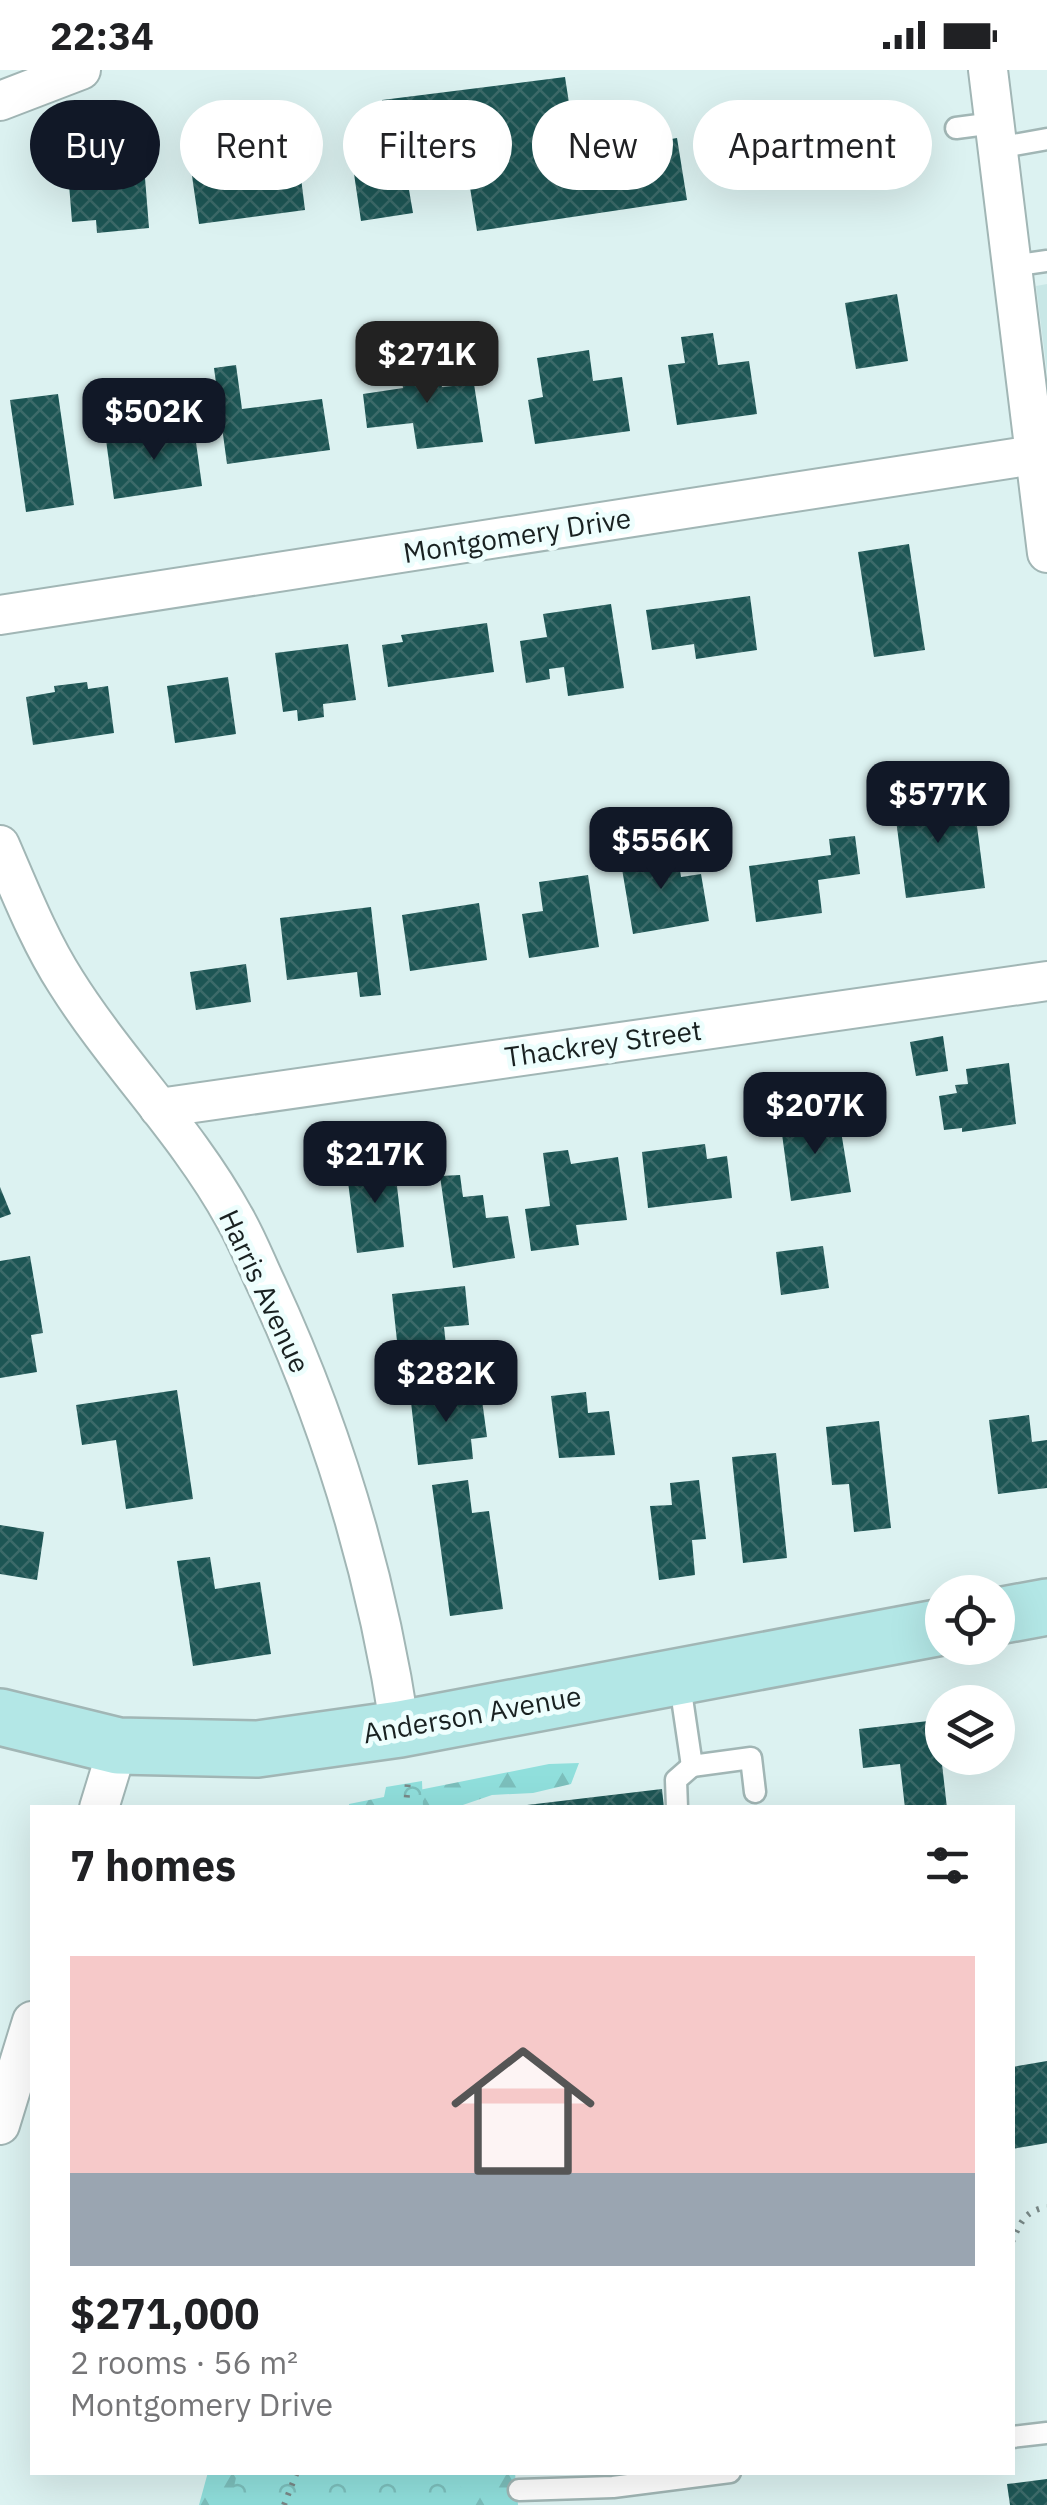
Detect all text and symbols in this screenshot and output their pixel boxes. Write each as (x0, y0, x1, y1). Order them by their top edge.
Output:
text: 22:34 (50, 11, 154, 60)
chip: Buy (30, 100, 160, 190)
chip: Rent (180, 100, 323, 190)
chip: Filters (343, 100, 512, 190)
chip: New (532, 100, 673, 190)
chip: Apartment (693, 100, 932, 190)
pin: $271K (357, 321, 497, 406)
text: $271K (377, 332, 477, 374)
pin: $502K (84, 378, 224, 463)
text: $502K (104, 389, 204, 431)
street label: Montgomery Drive (400, 499, 634, 571)
pin: $577K (868, 761, 1008, 846)
text: $577K (888, 772, 988, 814)
pin: $556K (591, 807, 731, 892)
text: $556K (611, 818, 711, 860)
street label: Thackrey Street (502, 1011, 704, 1075)
pin: $207K (745, 1072, 885, 1157)
text: $207K (765, 1083, 865, 1125)
pin: $217K (305, 1121, 445, 1206)
text: $217K (325, 1132, 425, 1174)
street label: Harris Avenue (211, 1203, 319, 1379)
pin: $282K (376, 1340, 516, 1425)
text: $282K (396, 1351, 496, 1393)
map controls (925, 1575, 1015, 1775)
button: locate (925, 1575, 1015, 1665)
street label: Anderson Avenue (360, 1677, 584, 1751)
button: layers (925, 1685, 1015, 1775)
text: 7 homes (70, 1838, 236, 1893)
icon: filters (920, 1838, 975, 1893)
icon: home (433, 2021, 613, 2201)
text: $271,000 (70, 2286, 259, 2341)
text: 2 rooms · 56 m² (70, 2341, 298, 2383)
text: Montgomery Drive (70, 2383, 333, 2425)

